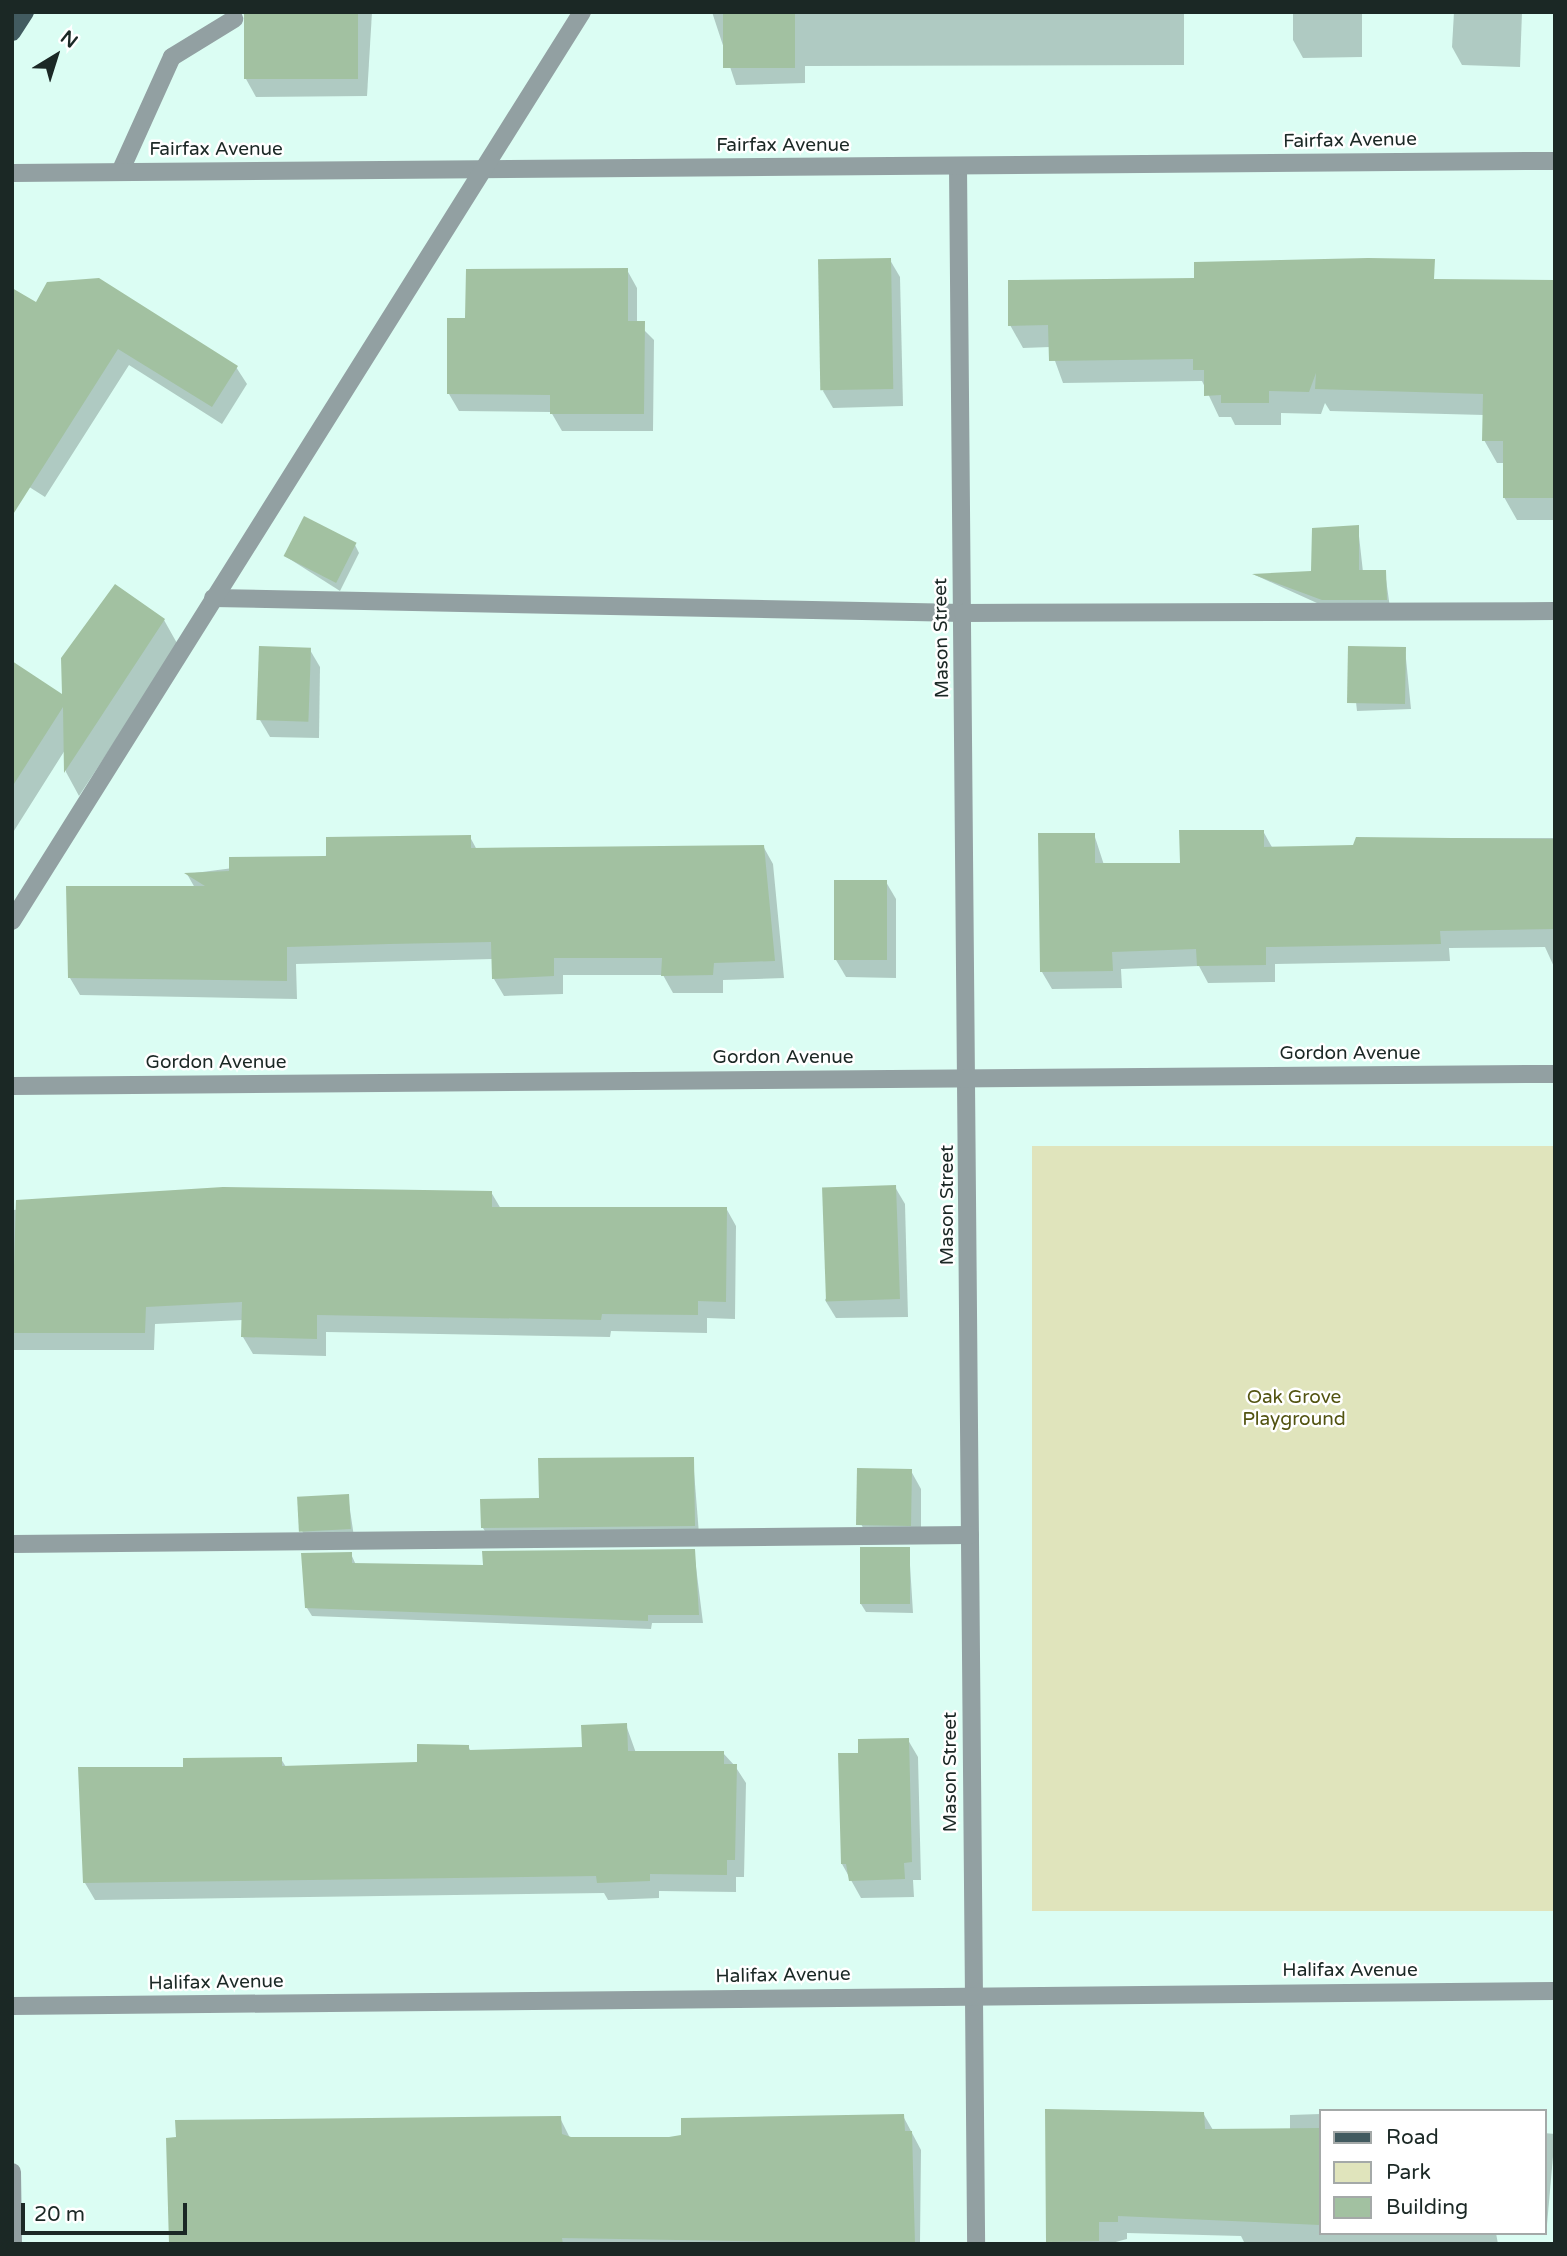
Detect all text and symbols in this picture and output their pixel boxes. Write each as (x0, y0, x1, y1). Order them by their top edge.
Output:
north arrow (21, 21, 91, 91)
text: N (56, 26, 82, 53)
street label: Fairfax Avenue (1283, 128, 1417, 154)
street label: Fairfax Avenue (716, 135, 850, 157)
street label: Fairfax Avenue (149, 139, 283, 161)
street label: Mason Street (930, 578, 954, 698)
street label: Gordon Avenue (1280, 1043, 1420, 1065)
street label: Gordon Avenue (713, 1047, 853, 1069)
street label: Gordon Avenue (146, 1052, 286, 1074)
street label: Mason Street (937, 1145, 959, 1265)
park label: Oak Grove Playground (1242, 1387, 1346, 1431)
street label: Mason Street (940, 1712, 962, 1832)
street label: Halifax Avenue (1282, 1960, 1418, 1982)
street label: Halifax Avenue (715, 1963, 851, 1989)
street label: Halifax Avenue (148, 1970, 284, 1996)
legend (1318, 2109, 1546, 2235)
text: Road (1386, 2125, 1439, 2150)
text: Park (1386, 2160, 1431, 2185)
scale bar (24, 2190, 191, 2234)
text: Building (1386, 2195, 1468, 2220)
text: 20 m (34, 2202, 85, 2227)

